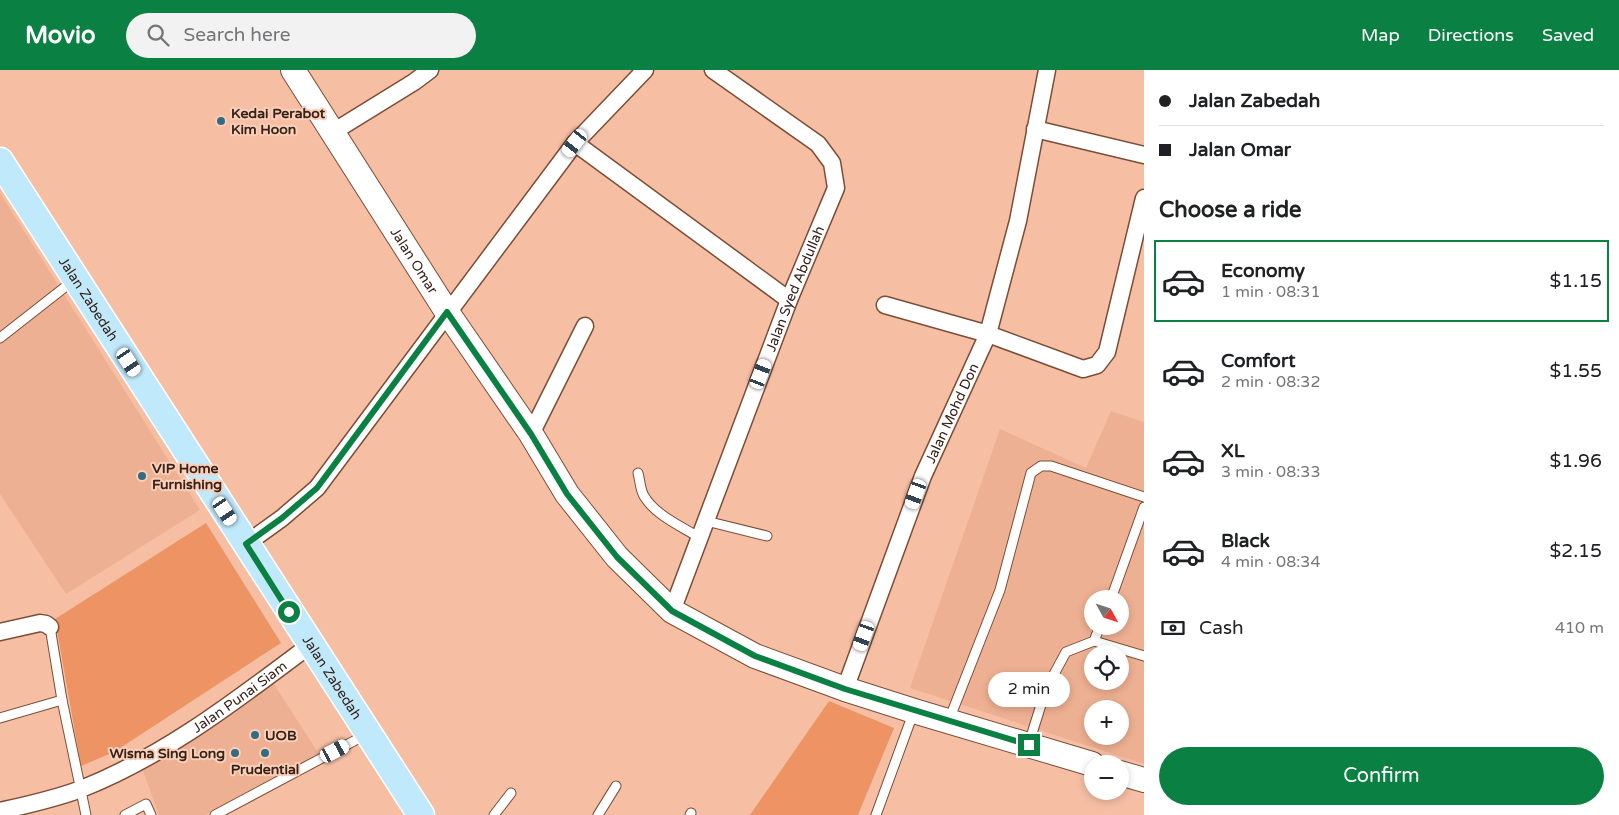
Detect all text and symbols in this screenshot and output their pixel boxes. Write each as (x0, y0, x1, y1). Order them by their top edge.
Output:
search box (126, 13, 476, 58)
text: Movio (25, 21, 96, 50)
icon: search (144, 21, 172, 49)
text: Search here (184, 24, 290, 46)
text: Map (1361, 24, 1400, 46)
text: Directions (1428, 24, 1514, 46)
text: Saved (1542, 24, 1594, 46)
text: Jalan Zabedah (1189, 90, 1320, 112)
place label: Kedai Perabot Kim Hoon (231, 105, 326, 138)
marker: Kedai Perabot Kim Hoon (215, 115, 227, 127)
car (559, 127, 590, 159)
text: Jalan Omar (1189, 139, 1291, 161)
text: Choose a ride (1159, 197, 1302, 223)
street label: Jalan Syed Abdullah (762, 223, 828, 354)
street label: Jalan Omar (387, 225, 442, 298)
street label: Jalan Zabedah (55, 254, 122, 344)
icon: car (1161, 259, 1206, 304)
text: Economy (1221, 260, 1305, 282)
text: $1.15 (1550, 270, 1602, 292)
text: 1 min · 08:31 (1221, 282, 1320, 302)
car (114, 345, 143, 379)
icon: car (1161, 349, 1206, 394)
text: Comfort (1221, 350, 1295, 372)
car (748, 357, 773, 391)
text: $1.55 (1550, 360, 1602, 382)
street label: Jalan Mohd Don (922, 361, 982, 466)
text: 2 min · 08:32 (1221, 372, 1320, 392)
icon: car (1161, 439, 1206, 484)
text: XL (1221, 440, 1245, 462)
text: $1.96 (1550, 450, 1602, 472)
place label: VIP Home Furnishing (152, 460, 222, 493)
text: 3 min · 08:33 (1221, 462, 1320, 482)
marker: VIP Home Furnishing (136, 470, 148, 482)
car (903, 477, 928, 511)
car (210, 494, 239, 528)
icon: car (1161, 529, 1206, 574)
text: Black (1221, 530, 1270, 552)
text: $2.15 (1550, 540, 1602, 562)
text: 4 min · 08:34 (1221, 552, 1320, 572)
north arrow (1084, 590, 1129, 635)
map controls (1084, 590, 1129, 800)
route start (278, 601, 300, 623)
icon: cash (1159, 614, 1187, 642)
text: Cash (1199, 617, 1244, 639)
text: 410 m (1555, 618, 1604, 638)
car (851, 619, 876, 653)
street label: Jalan Zabedah (299, 632, 365, 723)
button: locate (1084, 645, 1129, 690)
street label: Jalan Punai Siam (189, 657, 290, 737)
callout: 2 min (988, 672, 1070, 708)
text: 2 min (1008, 679, 1050, 699)
button: + (1084, 700, 1129, 745)
place label: UOB (265, 727, 297, 744)
marker: UOB (249, 729, 261, 741)
route end (1018, 734, 1040, 756)
car (318, 737, 351, 765)
place label: Wisma Sing Long (110, 745, 225, 762)
marker: Wisma Sing Long (229, 747, 241, 759)
marker: Prudential (259, 747, 271, 759)
button: Confirm (1159, 747, 1604, 805)
button: − (1084, 755, 1129, 800)
place label: Prudential (231, 761, 299, 778)

